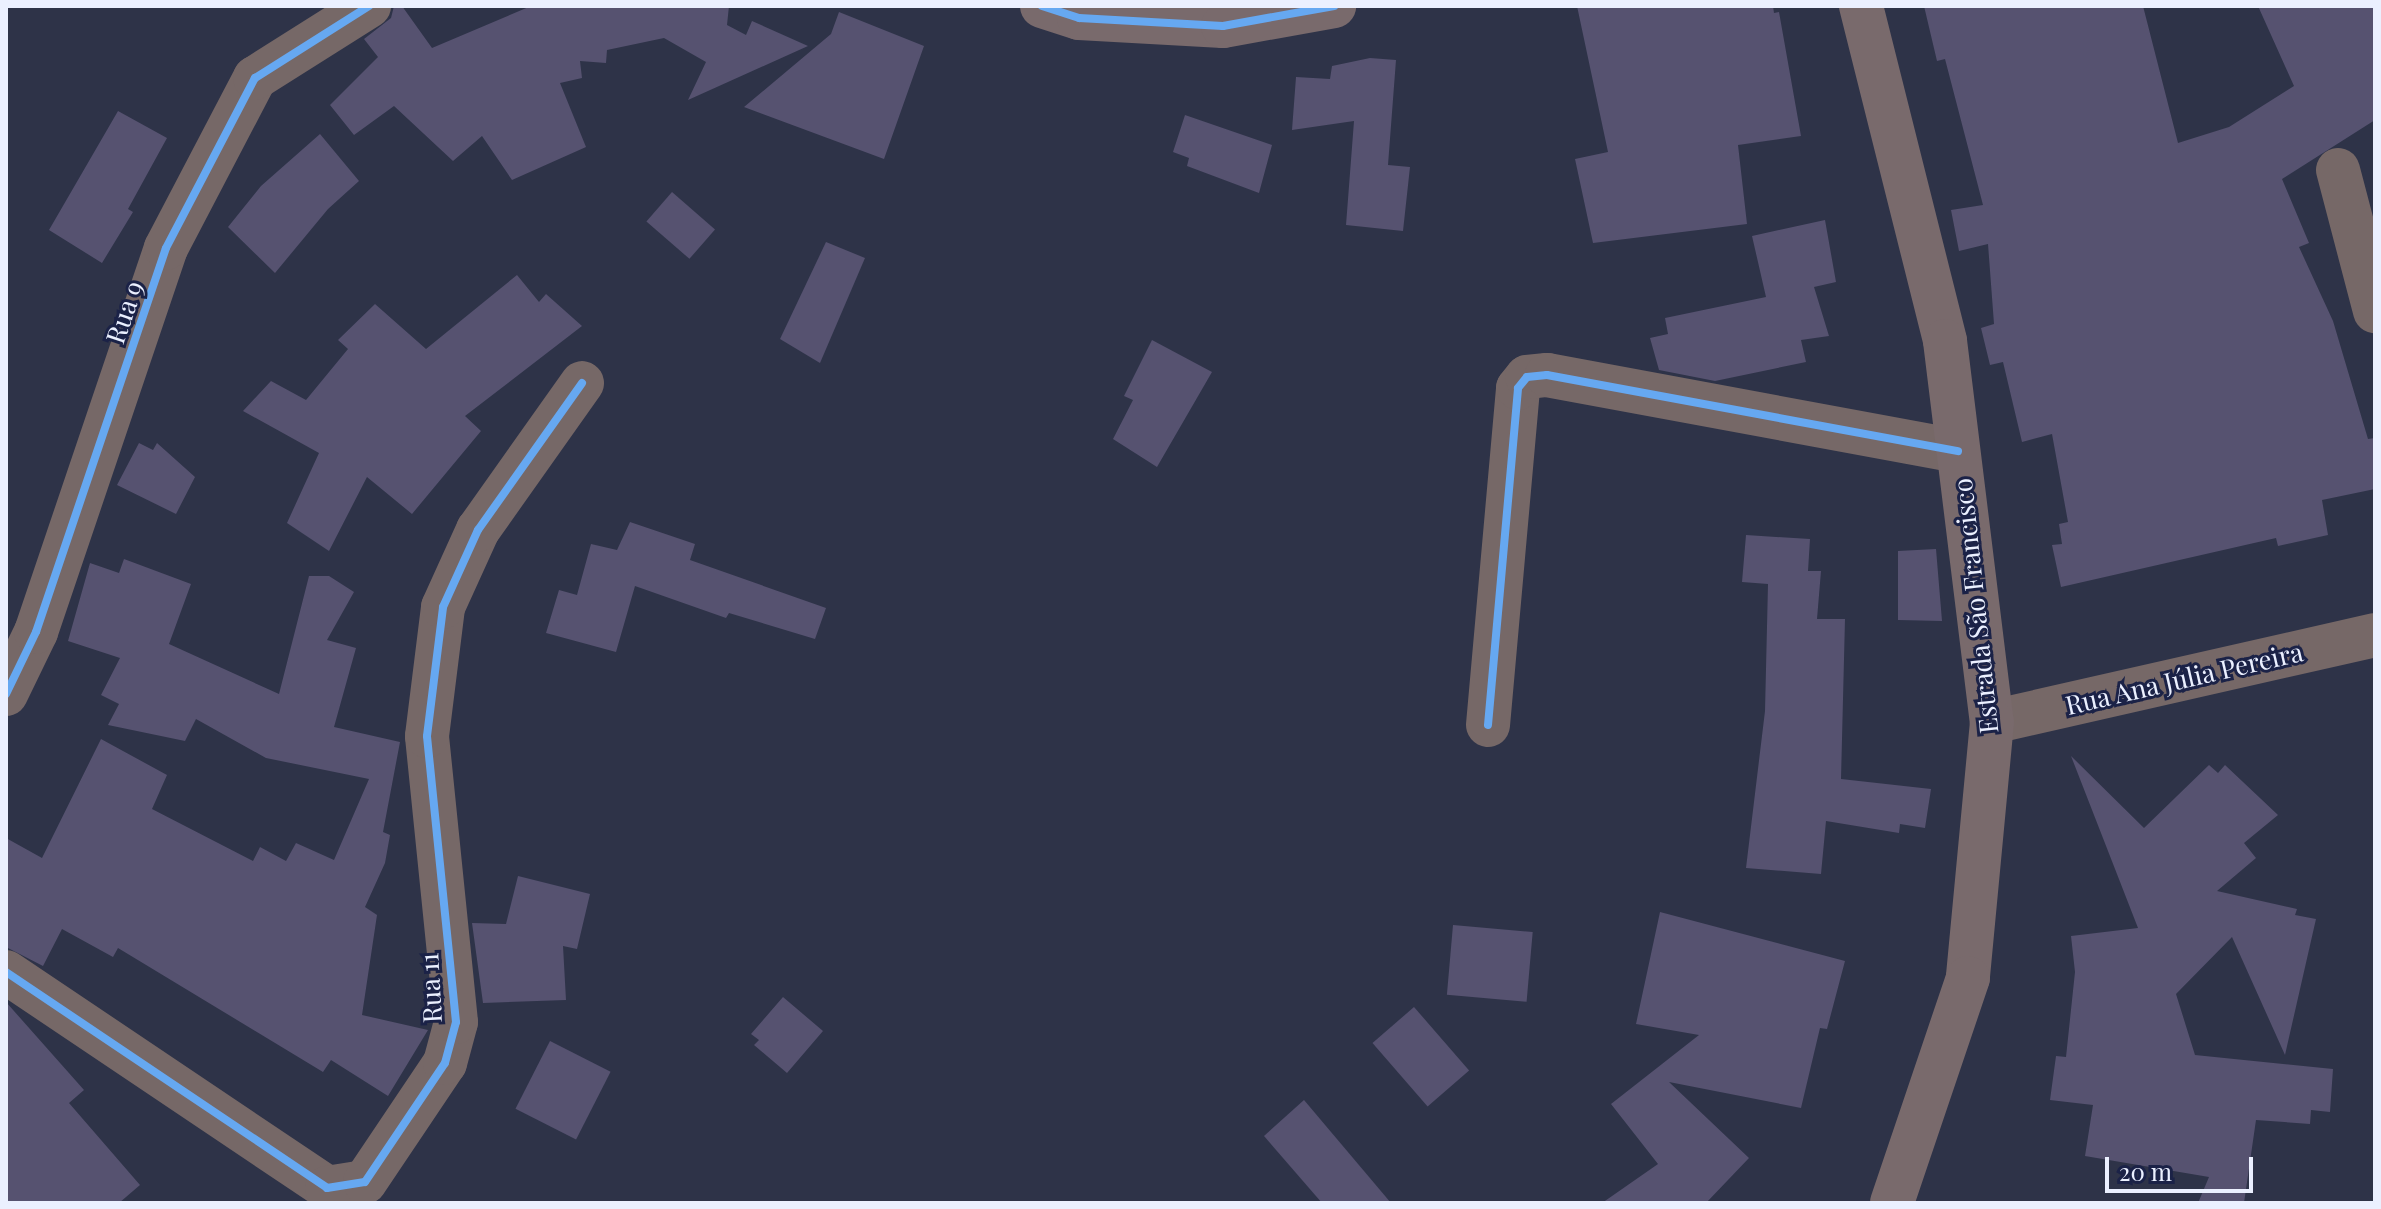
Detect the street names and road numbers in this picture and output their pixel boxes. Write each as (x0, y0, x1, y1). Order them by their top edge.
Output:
street label: Rua 9 (99, 276, 149, 348)
street label: Estrada São Francisco (1946, 477, 2004, 735)
street label: Rua Ana Júlia Pereira (2061, 635, 2307, 721)
street label: Rua 11 (413, 952, 447, 1024)

